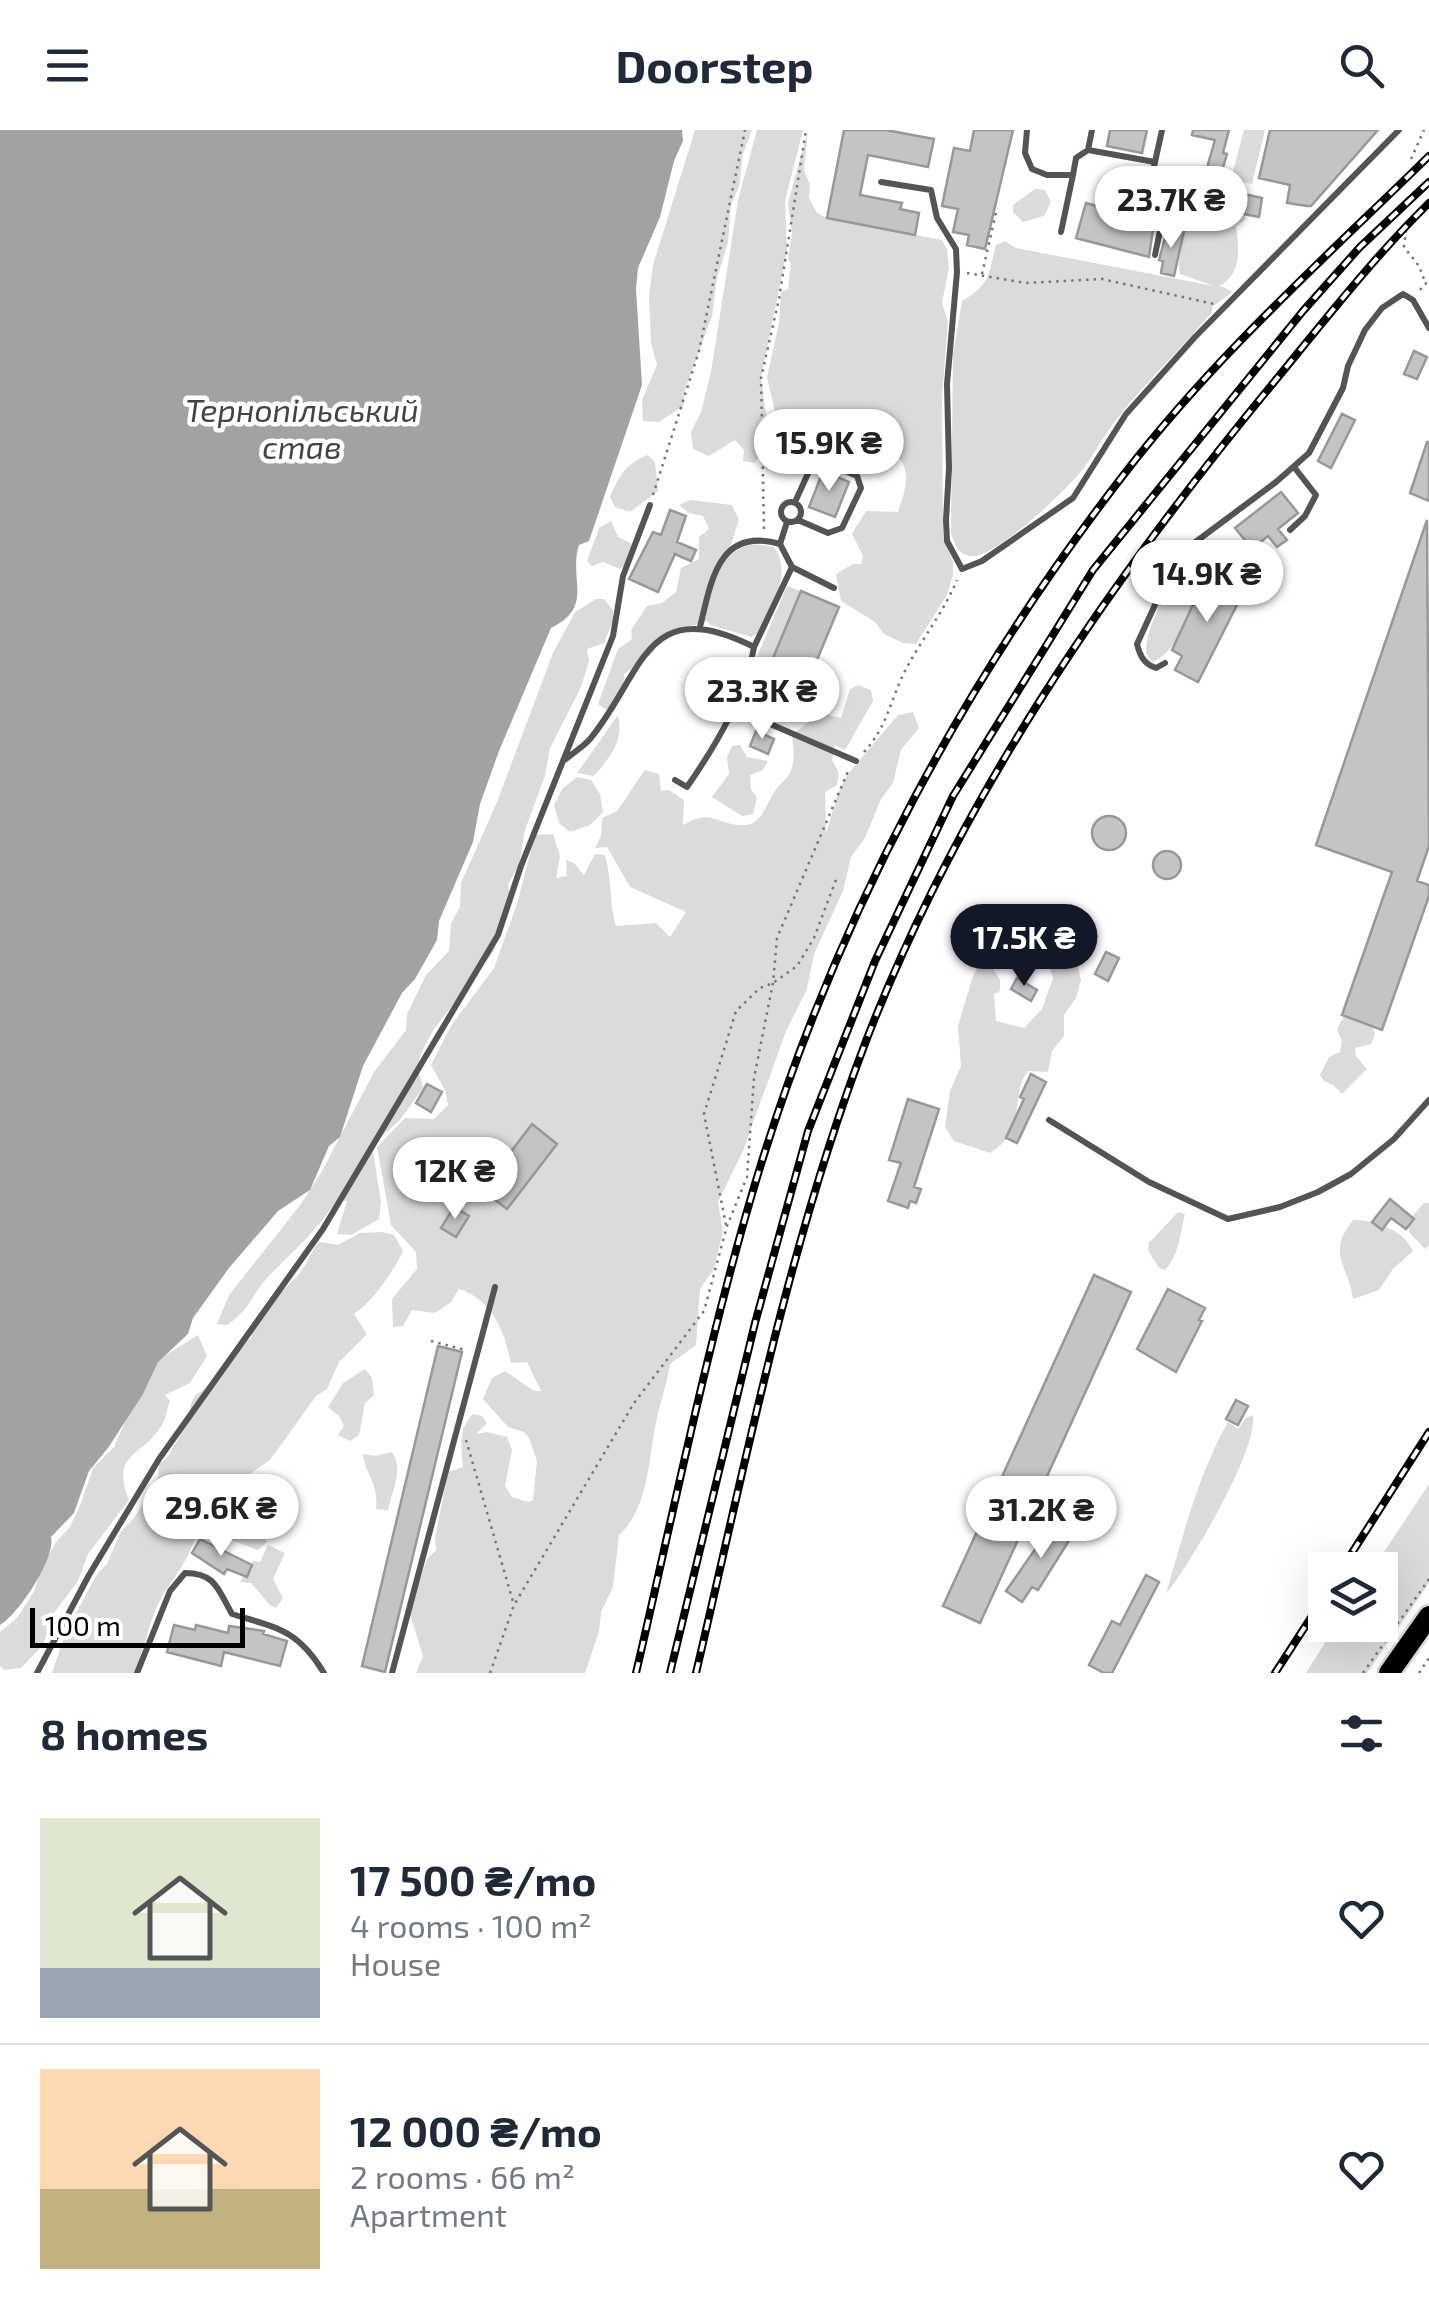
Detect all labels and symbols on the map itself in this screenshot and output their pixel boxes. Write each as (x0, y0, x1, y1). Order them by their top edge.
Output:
pin: 23.7K ₴ (1079, 166, 1263, 251)
water label: Тернопільський став (185, 390, 419, 465)
pin: 15.9K ₴ (737, 409, 921, 494)
pin: 14.9K ₴ (1115, 540, 1299, 625)
pin: 23.3K ₴ (670, 657, 854, 742)
pin: 17.5K ₴ (932, 904, 1116, 989)
pin: 12K ₴ (385, 1137, 525, 1222)
pin: 29.6K ₴ (129, 1474, 313, 1559)
pin: 31.2K ₴ (949, 1476, 1133, 1561)
scale bar (30, 1603, 245, 1648)

